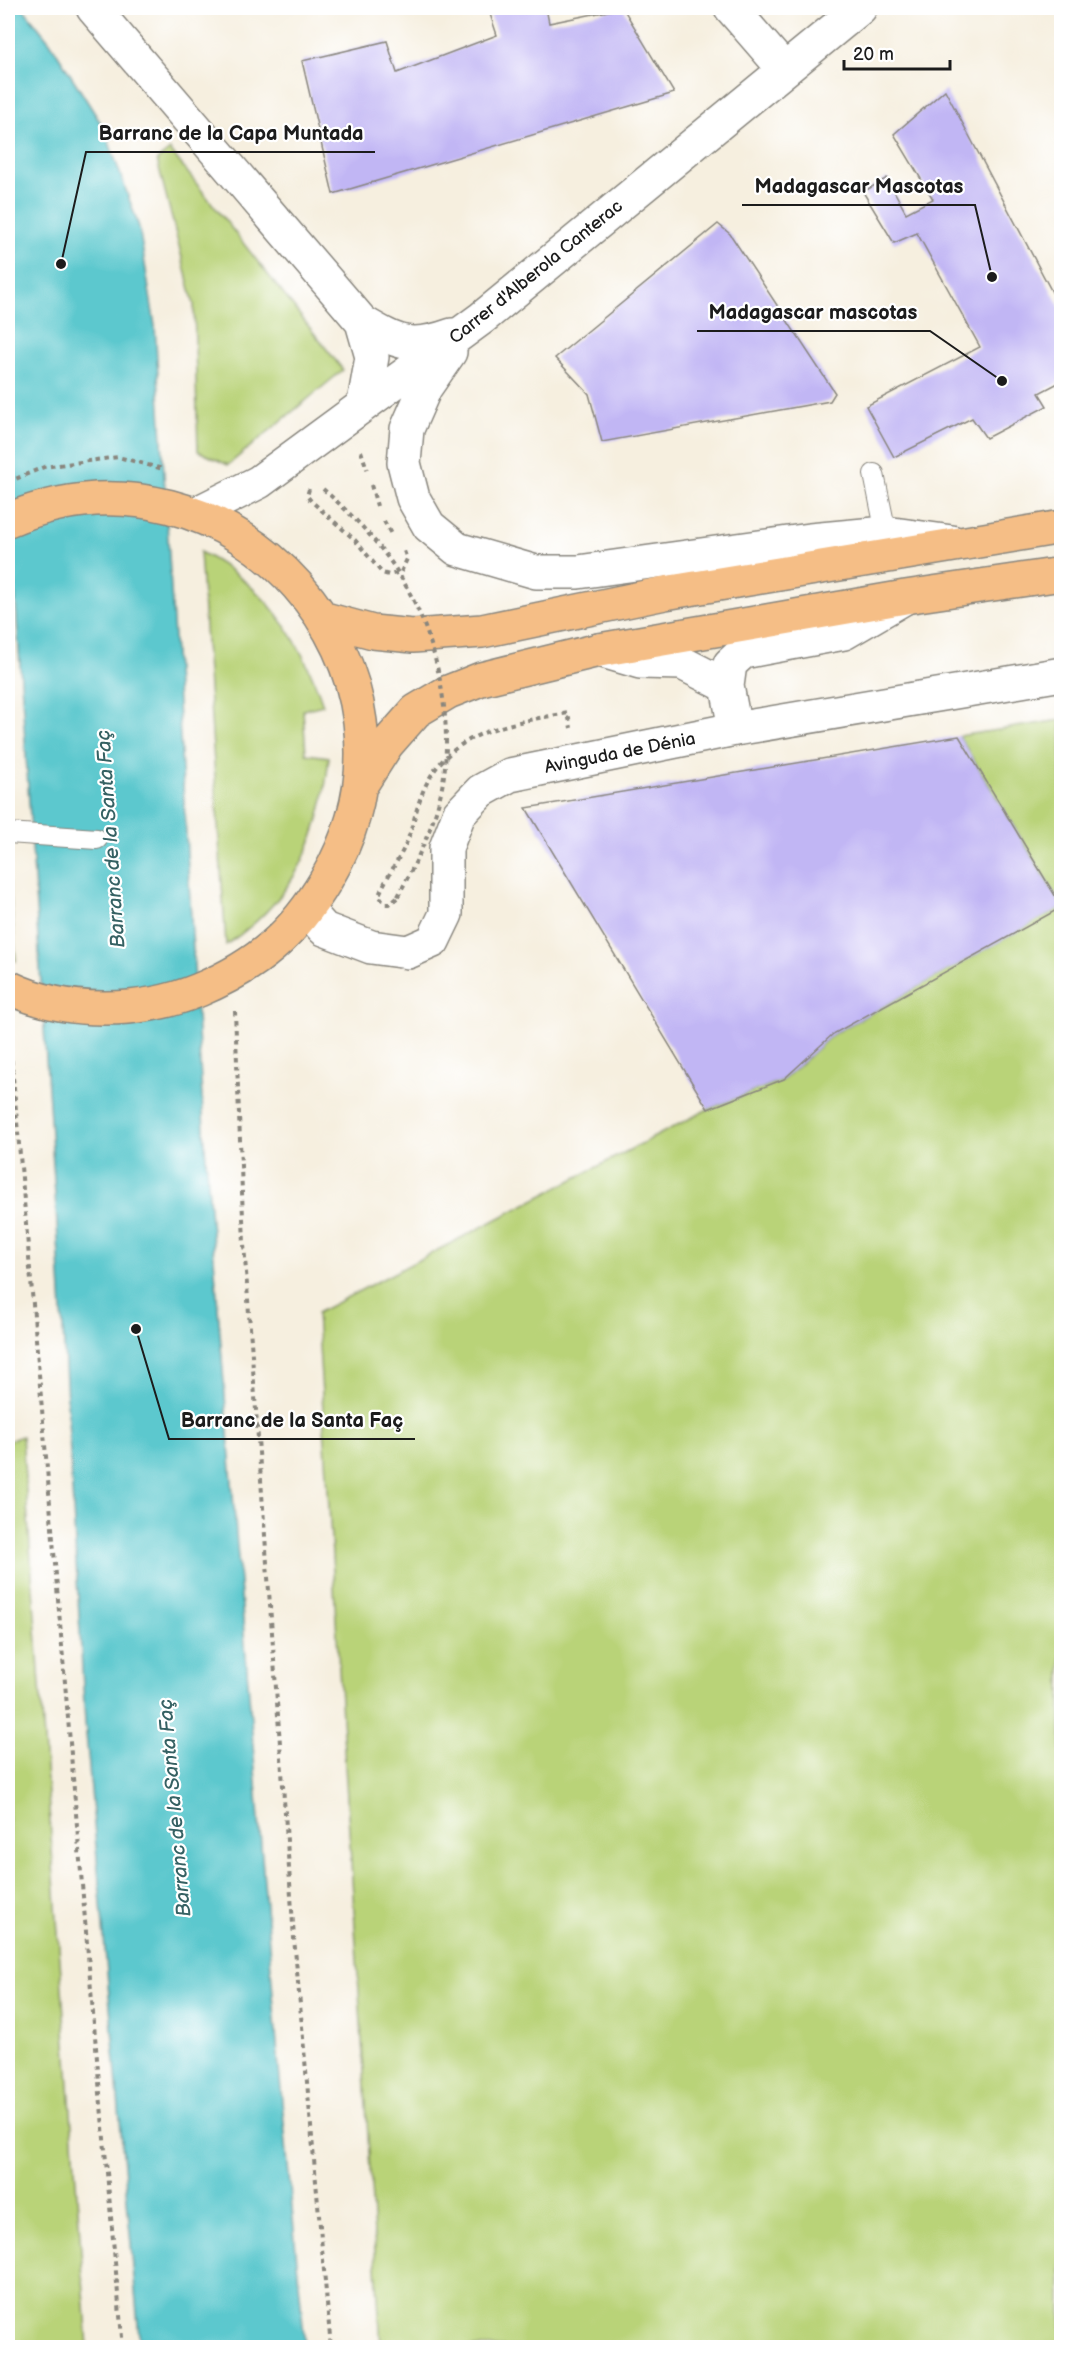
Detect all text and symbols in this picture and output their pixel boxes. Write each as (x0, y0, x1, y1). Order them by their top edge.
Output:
scale bar (844, 33, 950, 71)
text: 20 m (853, 44, 894, 65)
callout: Barranc de la Capa Muntada (86, 114, 375, 152)
text: Barranc de la Capa Muntada (98, 122, 364, 146)
callout: Madagascar Mascotas (742, 167, 975, 205)
text: Madagascar Mascotas (755, 175, 964, 199)
street label: Carrer d'Alberola Canterac (445, 196, 627, 348)
callout: Madagascar mascotas (697, 293, 930, 331)
text: Madagascar mascotas (709, 301, 918, 325)
street label: Avinguda de Dénia (543, 728, 697, 778)
water label: Barranc de la Santa Faç (91, 729, 131, 949)
callout: Barranc de la Santa Faç (169, 1401, 415, 1439)
text: Barranc de la Santa Faç (181, 1409, 403, 1433)
water label: Barranc de la Santa Faç (153, 1698, 196, 1918)

